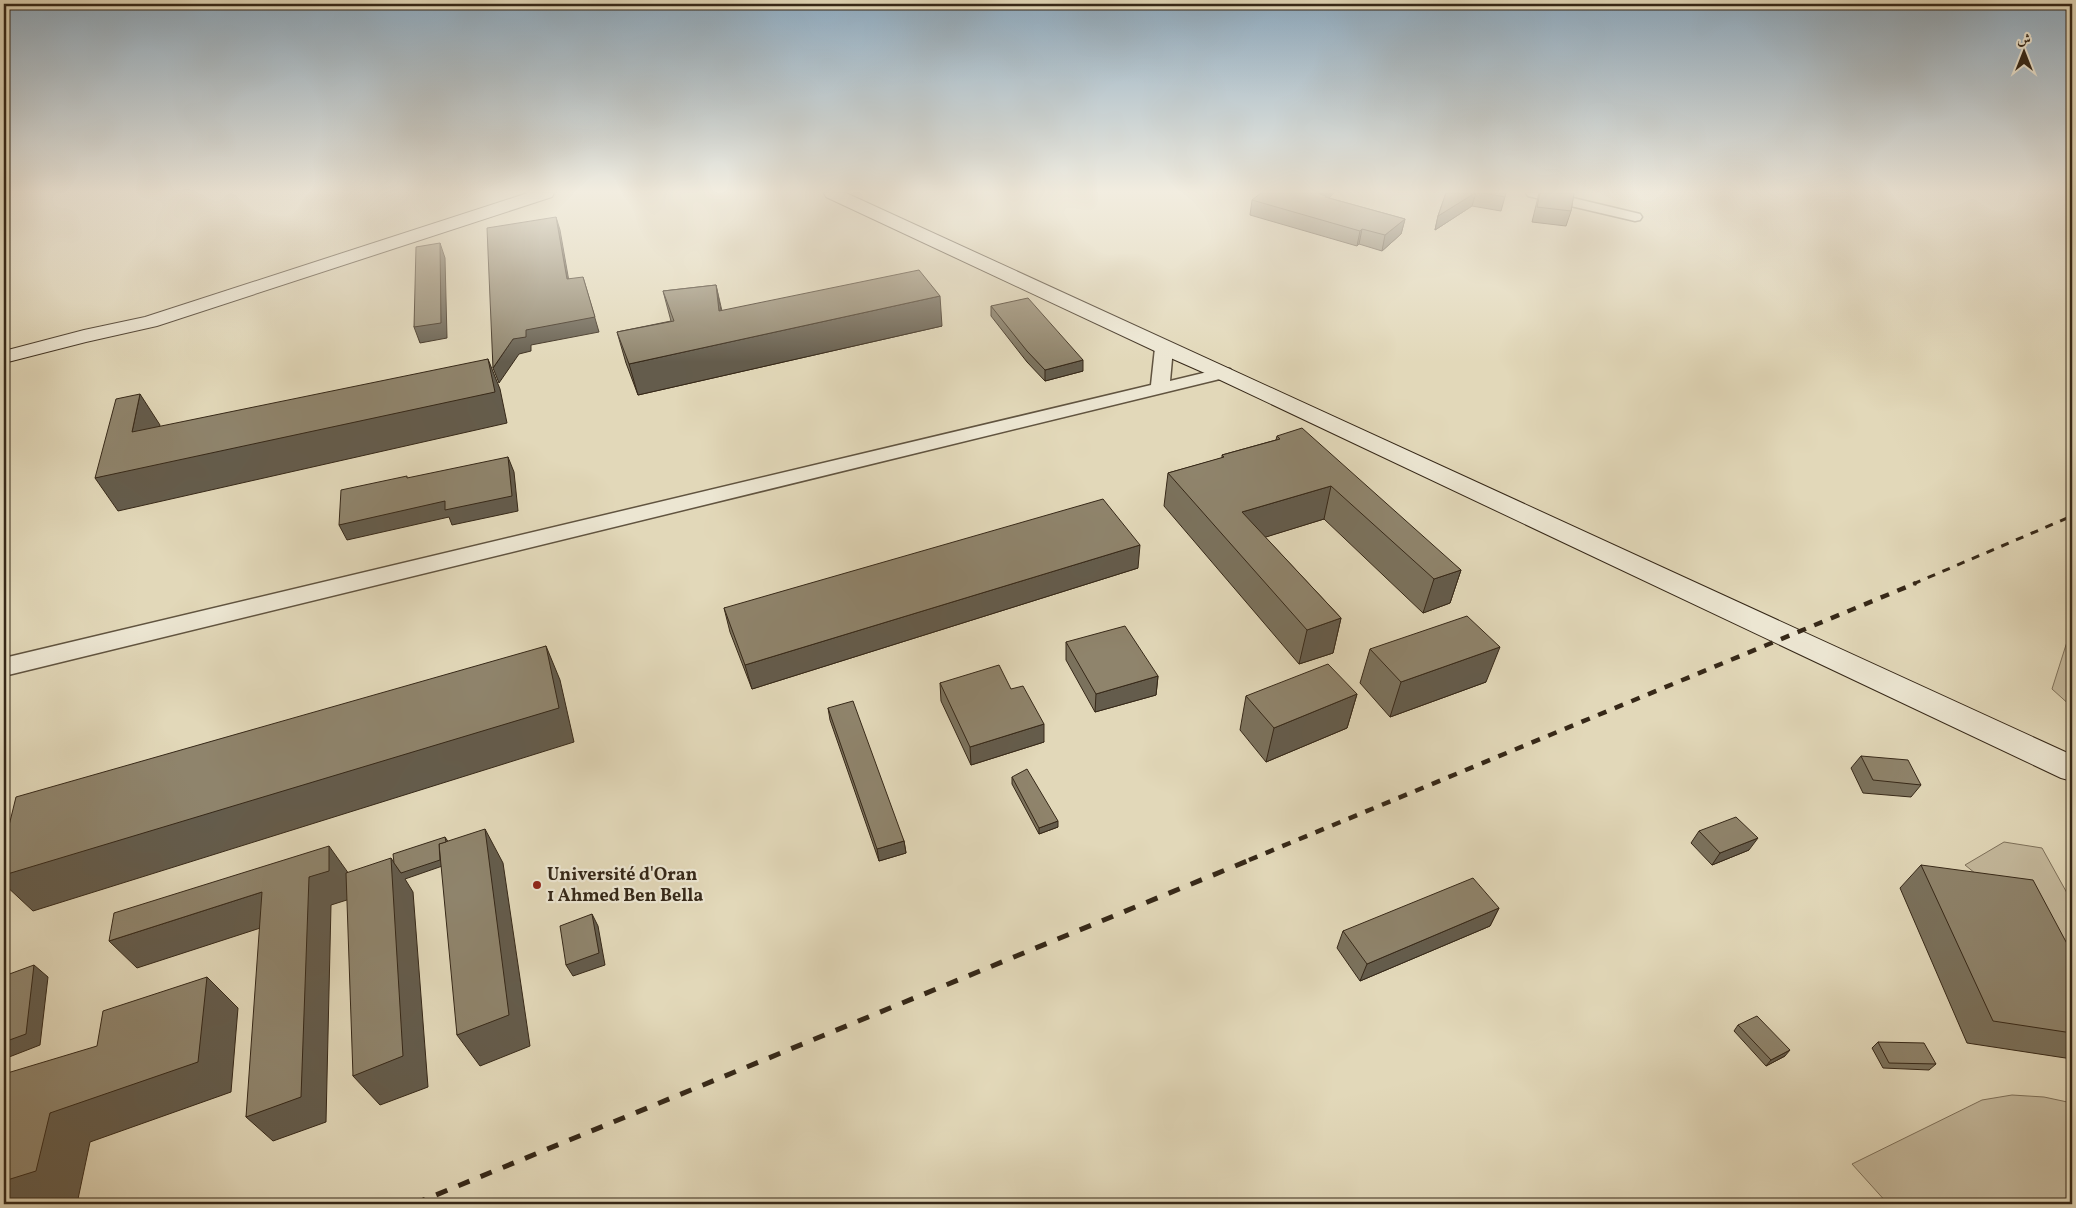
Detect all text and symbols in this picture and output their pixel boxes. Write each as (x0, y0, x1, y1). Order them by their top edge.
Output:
north arrow (1998, 28, 2048, 78)
text: ش (2017, 31, 2031, 50)
place label: Université d'Oran 1 Ahmed Ben Bella (547, 863, 703, 909)
marker: Université d'Oran 1 Ahmed Ben Bella (531, 879, 543, 891)

